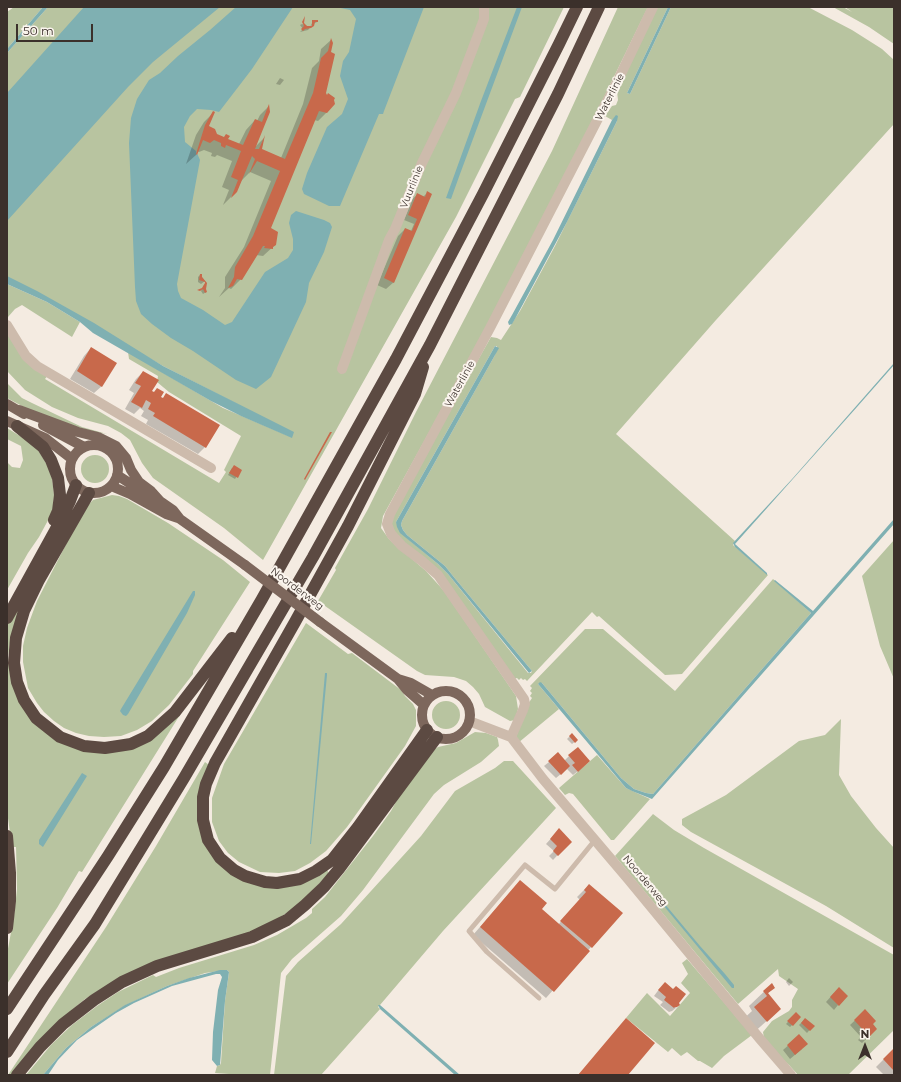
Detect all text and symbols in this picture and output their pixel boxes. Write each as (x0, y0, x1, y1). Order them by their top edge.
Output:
scale bar (18, 16, 95, 42)
text: 50 m (23, 23, 54, 38)
street label: Waterlinie (593, 71, 627, 123)
street label: Vuurlinie (398, 164, 426, 210)
street label: Waterlinie (442, 359, 478, 409)
street label: Noorderweg (268, 565, 326, 613)
street label: Noorderweg (620, 853, 670, 909)
north arrow (845, 1026, 885, 1066)
text: N (861, 1027, 869, 1041)

